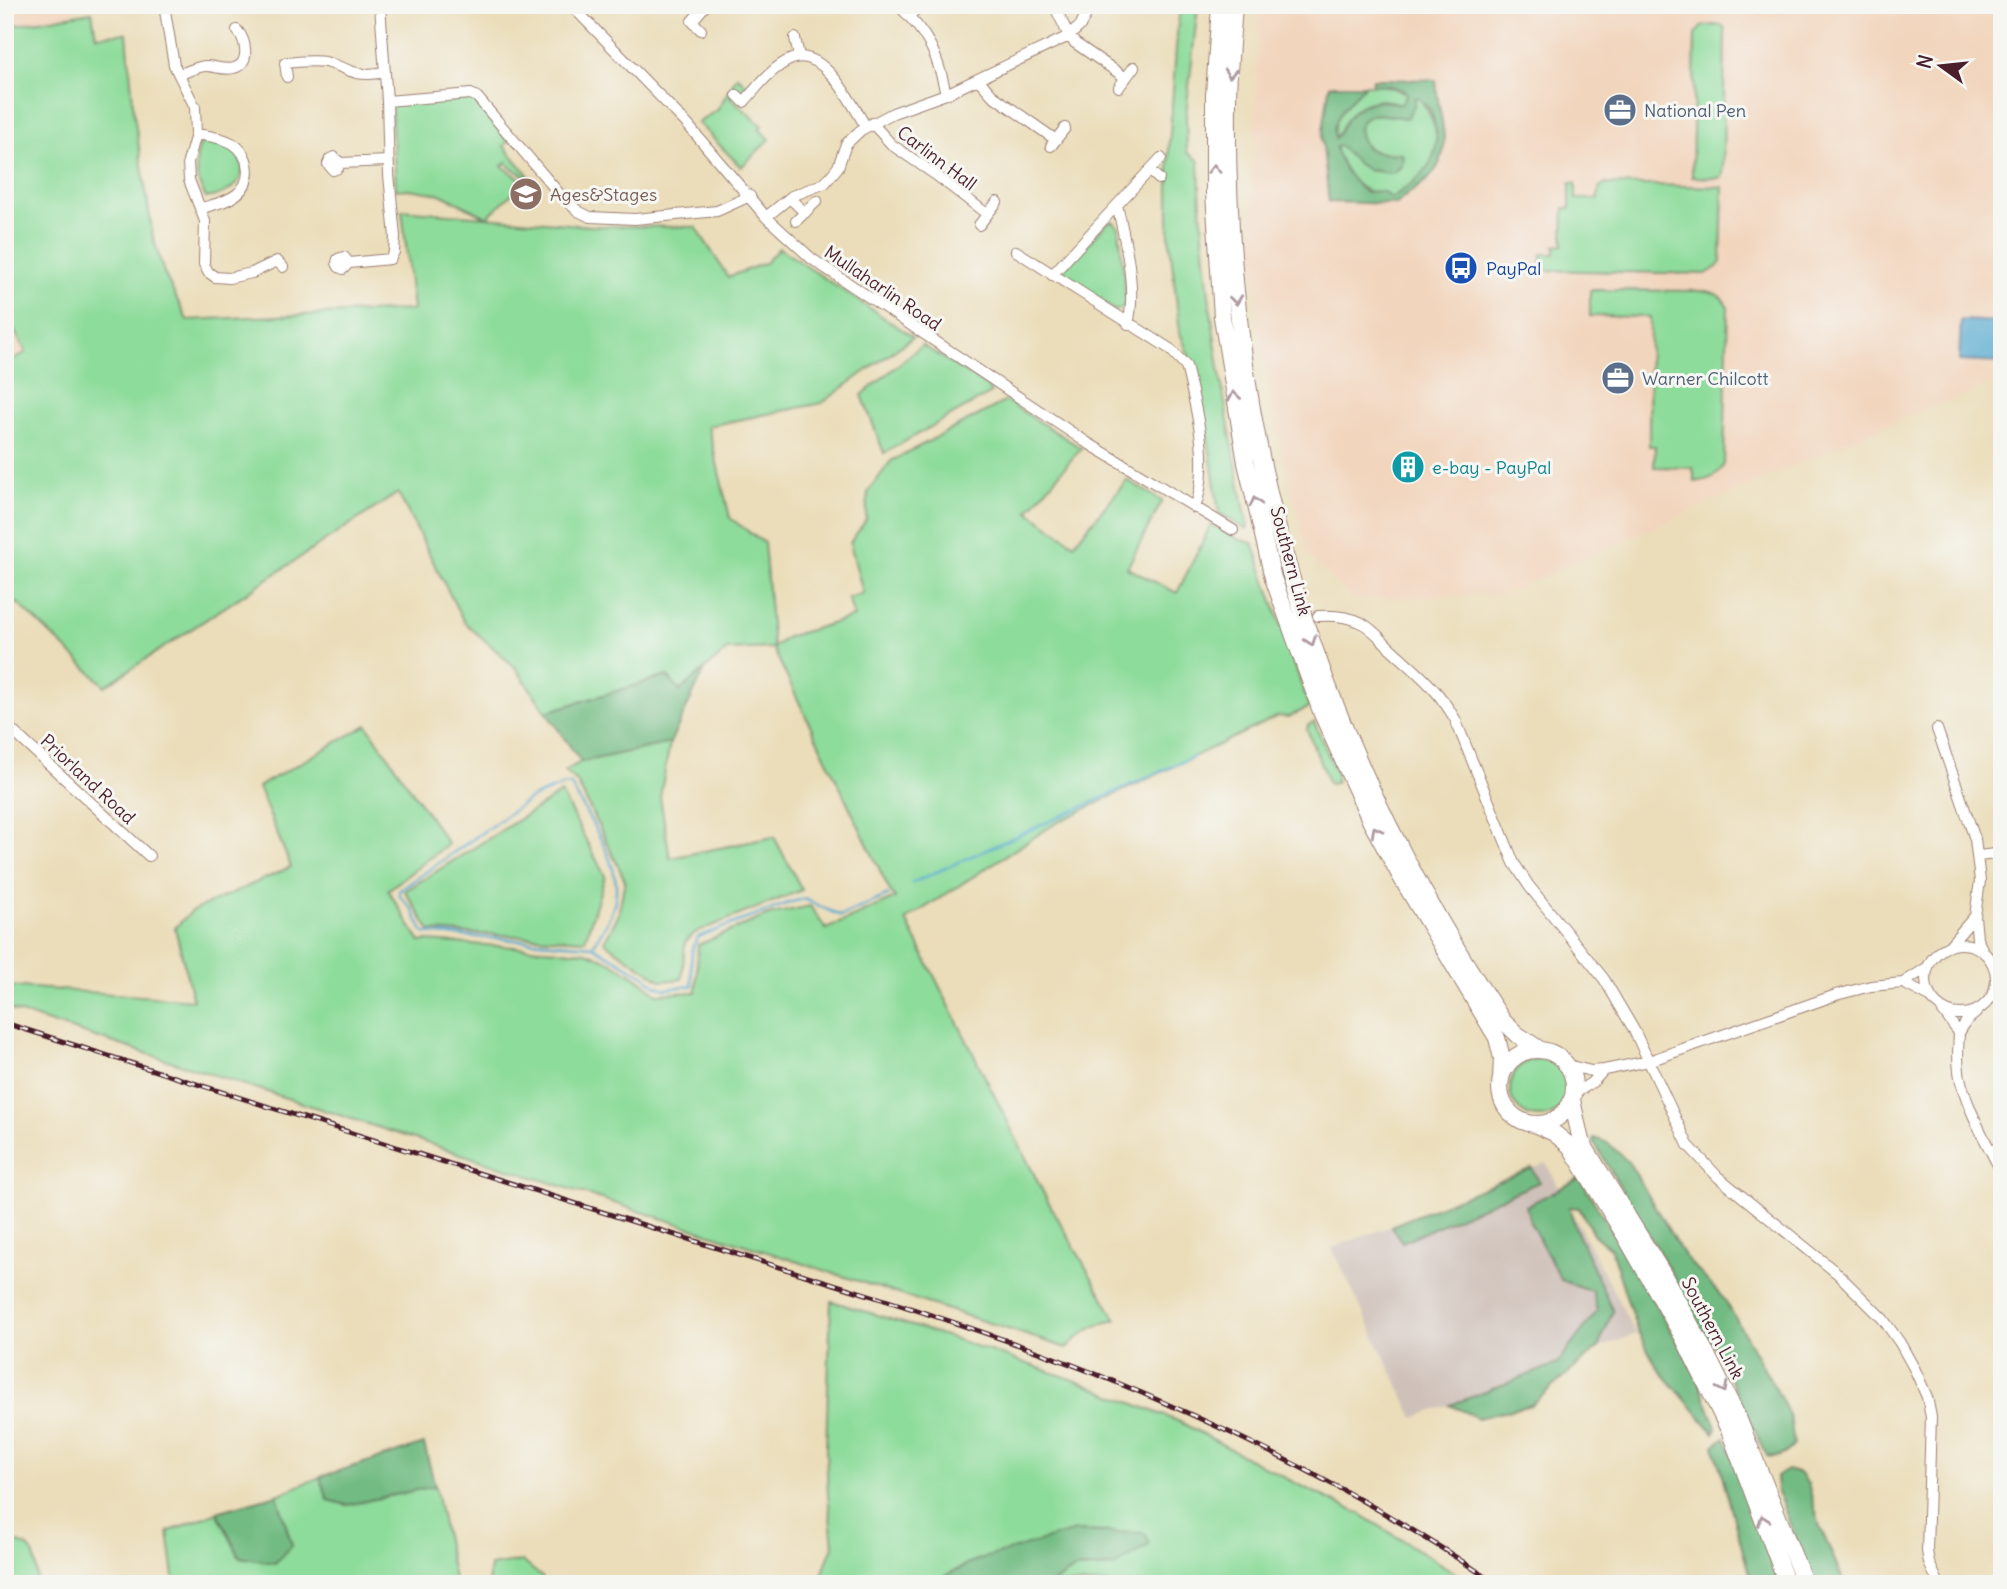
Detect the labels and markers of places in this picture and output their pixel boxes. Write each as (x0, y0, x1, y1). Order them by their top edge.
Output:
office icon: National Pen (1601, 91, 1639, 129)
place label: National Pen (1644, 99, 1746, 122)
school or university icon: Ages&Stages (507, 175, 545, 213)
place label: Ages&Stages (550, 183, 657, 206)
bus stop icon: PayPal (1442, 249, 1480, 287)
place label: PayPal (1486, 257, 1541, 280)
office icon: Warner Chilcott (1599, 359, 1637, 397)
place label: Warner Chilcott (1642, 367, 1769, 390)
building icon: e-bay - PayPal (1389, 448, 1427, 486)
place label: e-bay - PayPal (1432, 456, 1551, 479)

